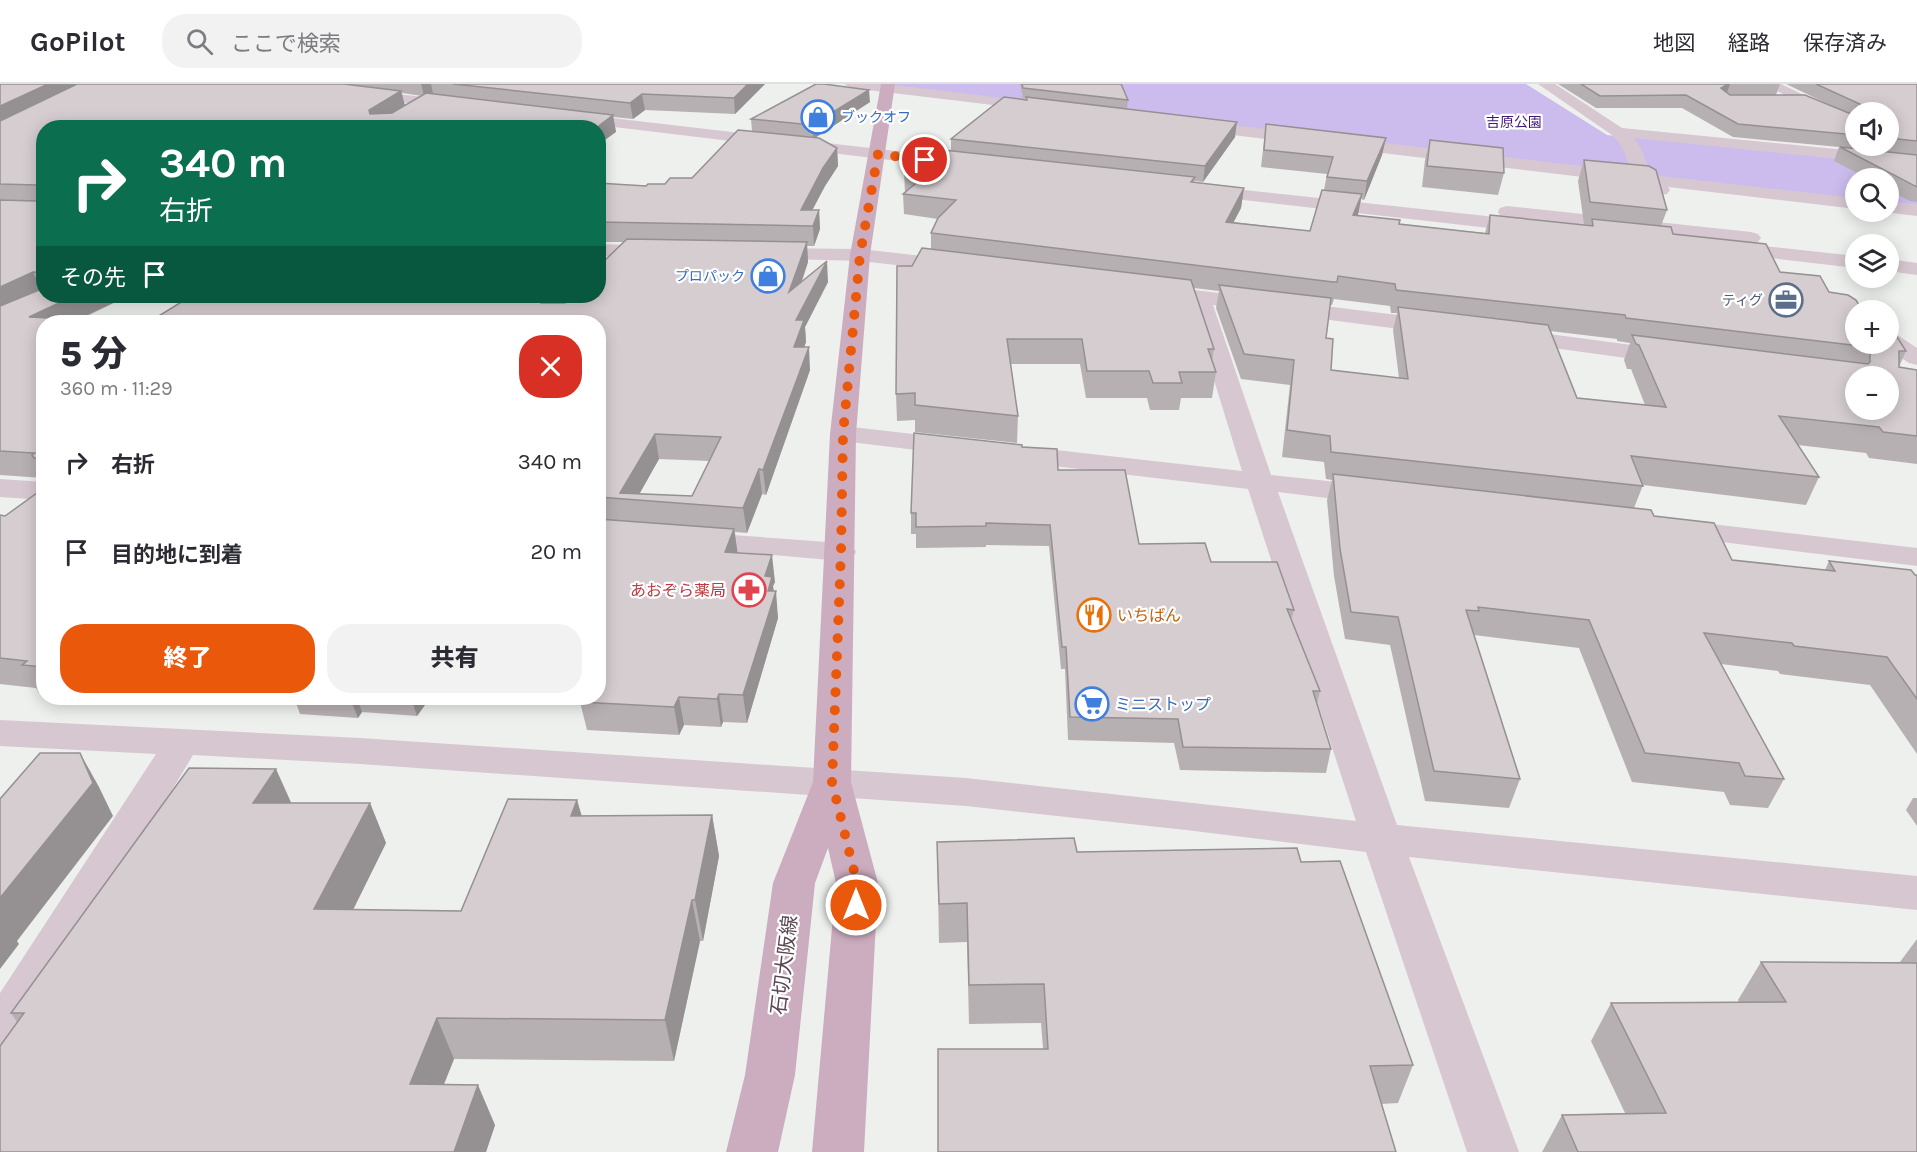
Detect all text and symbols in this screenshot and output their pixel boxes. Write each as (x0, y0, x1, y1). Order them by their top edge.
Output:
search box (162, 14, 582, 68)
text: GoPilot (30, 25, 126, 58)
icon: search (183, 25, 216, 58)
text: ここで検索 (231, 31, 341, 57)
text: 地図 (1653, 31, 1695, 55)
text: 経路 (1728, 31, 1770, 55)
text: 保存済み (1803, 31, 1887, 55)
shop icon: ブックオフ (800, 99, 836, 135)
map controls (1845, 102, 1899, 420)
button: sound (1845, 102, 1899, 156)
place label: ブックオフ (841, 109, 911, 126)
park label: 吉原公園 (1486, 114, 1542, 131)
pin (899, 134, 950, 185)
text: 340 m (159, 138, 287, 188)
icon: arrive (908, 143, 941, 176)
icon: right (60, 144, 138, 222)
button: search (1845, 168, 1899, 222)
text: 右折 (159, 195, 213, 227)
button: layers (1845, 234, 1899, 288)
icon: arrive (138, 258, 171, 291)
shop icon: プロパック (750, 258, 786, 294)
text: その先 (60, 265, 126, 291)
place label: プロパック (675, 268, 745, 285)
office icon: ティグ (1768, 282, 1804, 318)
place label: ティグ (1722, 292, 1763, 309)
button: + (1845, 300, 1899, 354)
text: 5 分 (60, 333, 127, 375)
button: close (519, 335, 582, 398)
button: − (1845, 366, 1899, 420)
text: 360 m · 11:29 (60, 377, 173, 400)
icon: right (60, 446, 93, 479)
text: 340 m (518, 449, 582, 475)
text: 右折 (111, 452, 155, 478)
icon: arrive (60, 536, 93, 569)
text: 20 m (530, 539, 582, 565)
text: 目的地に到着 (111, 542, 243, 568)
pharmacy icon: あおぞら薬局 (731, 572, 767, 608)
place label: あおぞら薬局 (630, 581, 726, 600)
restaurant icon: いちばん (1076, 597, 1112, 633)
place label: いちばん (1117, 606, 1181, 625)
button: 終了 (60, 624, 315, 693)
button: 共有 (327, 624, 582, 693)
supermarket icon: ミニストップ (1074, 686, 1110, 722)
place label: ミニストップ (1115, 695, 1211, 714)
position arrow (824, 873, 888, 937)
street label: 石切大阪線 (767, 914, 802, 1016)

